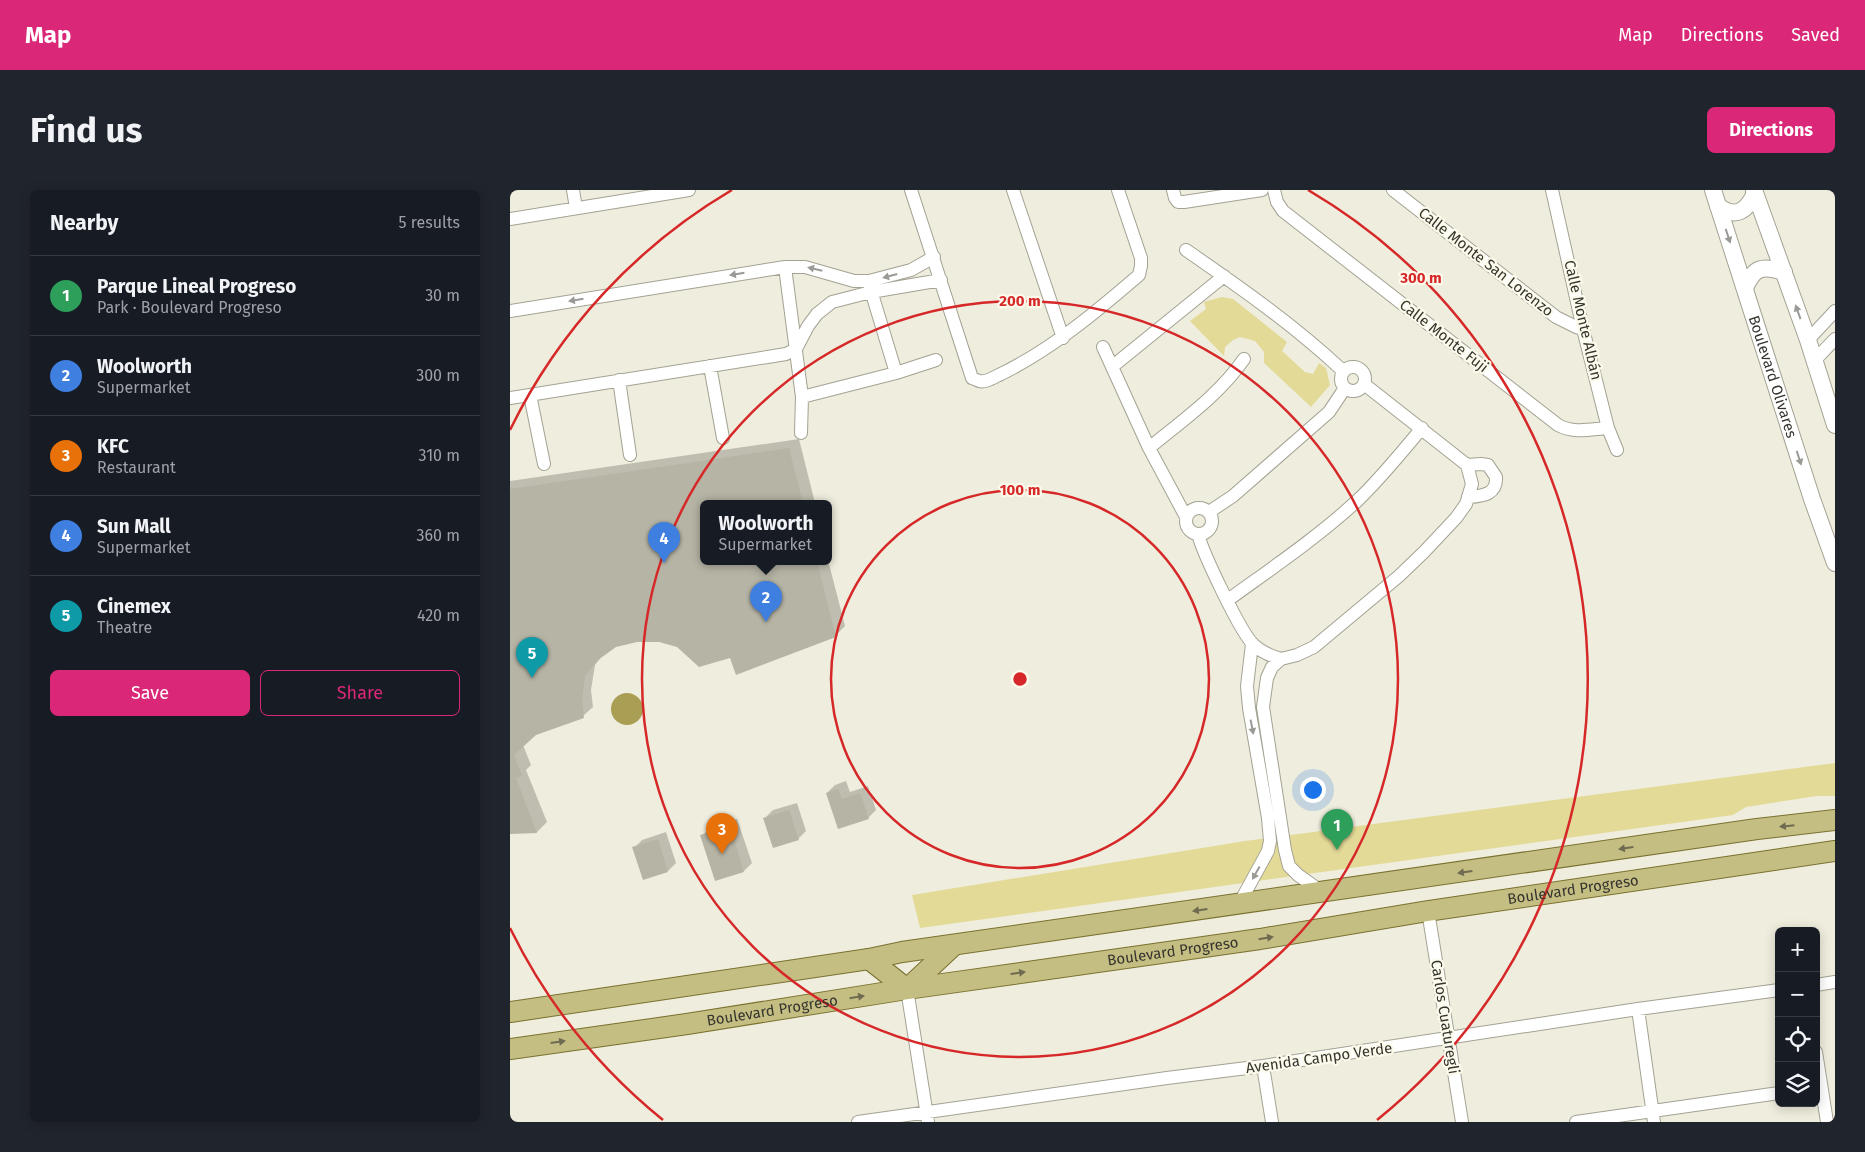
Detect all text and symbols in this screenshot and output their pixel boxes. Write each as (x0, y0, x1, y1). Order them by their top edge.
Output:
text: Map (25, 21, 71, 49)
text: Map (1618, 24, 1653, 46)
text: Directions (1681, 24, 1763, 46)
text: Saved (1791, 24, 1840, 46)
button: Directions (1707, 107, 1835, 153)
text: Find us (30, 109, 142, 151)
street label: Calle Monte San Lorenzo (1415, 204, 1557, 320)
text: Nearby (50, 210, 118, 236)
text: 5 results (399, 213, 460, 232)
one-way arrow (1725, 229, 1732, 244)
street label: Calle Monte Albán (1560, 258, 1606, 382)
one-way arrow (807, 265, 823, 273)
text: 300 m (1399, 269, 1442, 287)
one-way arrow (728, 270, 744, 278)
one-way arrow (883, 272, 898, 280)
text: Parque Lineal Progreso (97, 275, 296, 298)
text: 1 (62, 286, 70, 305)
text: 30 m (425, 286, 460, 305)
text: 200 m (999, 292, 1041, 310)
street label: Calle Monte Fuji (1396, 296, 1492, 376)
one-way arrow (568, 297, 584, 305)
text: Park · Boulevard Progreso (97, 298, 282, 317)
one-way arrow (1794, 304, 1802, 319)
street label: Boulevard Olivares (1745, 313, 1801, 440)
text: Woolworth (97, 355, 192, 378)
text: 2 (62, 366, 70, 385)
text: 300 m (416, 366, 460, 385)
text: Supermarket (97, 378, 191, 397)
text: KFC (97, 435, 129, 458)
text: 3 (62, 446, 70, 465)
text: 310 m (419, 446, 460, 465)
one-way arrow (1796, 450, 1804, 465)
text: Restaurant (97, 458, 176, 477)
text: 100 m (1000, 481, 1040, 499)
popup (700, 500, 832, 565)
text: Woolworth (719, 512, 813, 535)
text: Sun Mall (97, 515, 171, 538)
pin: 4 (648, 522, 680, 563)
text: 4 (61, 526, 71, 545)
text: 360 m (417, 526, 460, 545)
text: Supermarket (719, 535, 812, 554)
text: Supermarket (97, 538, 191, 557)
pin: 2 (750, 581, 782, 622)
text: Cinemex (97, 595, 171, 618)
text: 5 (62, 606, 70, 625)
text: 420 m (417, 606, 460, 625)
text: Theatre (97, 618, 152, 637)
pin: 5 (516, 637, 548, 678)
button: Save (50, 670, 250, 716)
button: Share (260, 670, 460, 716)
centre of rings (1011, 670, 1029, 688)
one-way arrow (1249, 719, 1257, 735)
your location (1300, 777, 1326, 803)
pin: 1 (1321, 809, 1353, 850)
pin: 3 (706, 813, 738, 854)
one-way arrow (1778, 822, 1794, 830)
one-way arrow (1617, 844, 1633, 852)
one-way arrow (1252, 866, 1260, 880)
one-way arrow (1457, 868, 1473, 876)
street label: Boulevard Progreso (1506, 871, 1640, 908)
one-way arrow (1192, 906, 1208, 914)
map controls (1775, 927, 1820, 1107)
button: + (1775, 927, 1820, 972)
street label: Boulevard Progreso (1106, 933, 1240, 970)
one-way arrow (1258, 934, 1274, 942)
street label: Carlos Cuaturegli (1427, 959, 1463, 1075)
one-way arrow (1010, 969, 1026, 977)
button: − (1775, 972, 1820, 1017)
street label: Boulevard Progreso (705, 991, 839, 1030)
one-way arrow (850, 993, 866, 1001)
button: locate (1775, 1017, 1820, 1062)
one-way arrow (551, 1038, 567, 1046)
street label: Avenida Campo Verde (1245, 1039, 1393, 1077)
button: layers (1775, 1062, 1820, 1107)

